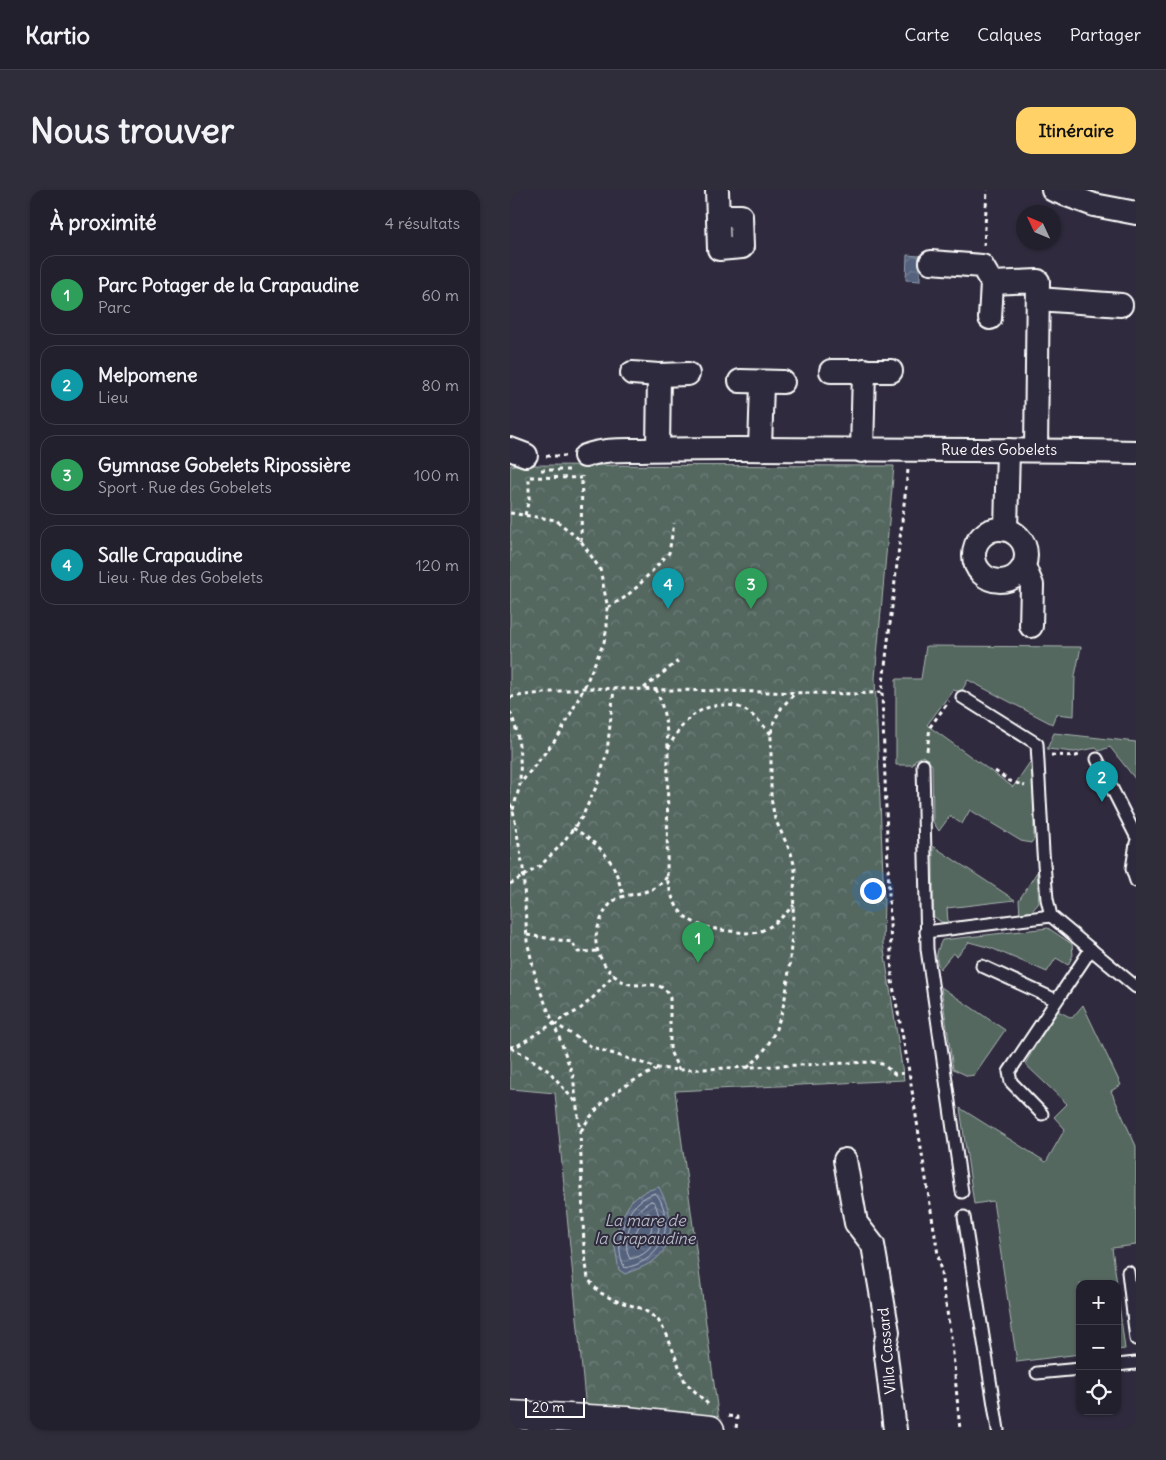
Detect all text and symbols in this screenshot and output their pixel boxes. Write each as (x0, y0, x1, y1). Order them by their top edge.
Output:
text: Kartio (25, 20, 90, 50)
text: Carte (904, 23, 949, 46)
text: Calques (977, 23, 1042, 46)
text: Partager (1070, 23, 1141, 46)
button: Itinéraire (1016, 107, 1136, 154)
text: Nous trouver (30, 108, 234, 152)
north arrow (1016, 205, 1061, 250)
text: À proximité (50, 209, 157, 236)
text: 4 résultats (385, 213, 460, 233)
text: Parc Potager de la Crapaudine (98, 273, 359, 297)
text: 1 (64, 285, 70, 305)
text: 60 m (421, 285, 459, 305)
text: Parc (98, 297, 131, 317)
text: Melpomene (98, 363, 197, 387)
text: 2 (63, 375, 71, 395)
text: 80 m (421, 375, 459, 395)
text: Lieu (98, 387, 128, 407)
street label: Rue des Gobelets (941, 440, 1057, 459)
text: Gymnase Gobelets Ripossière (98, 453, 351, 477)
text: 3 (62, 465, 72, 485)
text: 100 m (414, 465, 459, 485)
text: Sport · Rue des Gobelets (98, 477, 272, 497)
text: Salle Crapaudine (98, 543, 243, 567)
text: 4 (62, 555, 72, 575)
text: 120 m (416, 555, 459, 575)
text: Lieu · Rue des Gobelets (98, 567, 263, 587)
pin: 4 (652, 568, 684, 609)
pin: 3 (735, 568, 767, 609)
pin: 2 (1086, 761, 1118, 802)
your location (860, 878, 886, 904)
pin: 1 (682, 922, 714, 963)
water label: La mare de la Crapaudine (595, 1210, 697, 1248)
map controls (1076, 1280, 1121, 1415)
button: + (1076, 1280, 1121, 1325)
street label: Villa Cassard (873, 1307, 900, 1395)
button: − (1076, 1325, 1121, 1370)
button: locate (1076, 1370, 1121, 1415)
scale bar (525, 1395, 585, 1418)
text: 20 m (532, 1398, 565, 1416)

